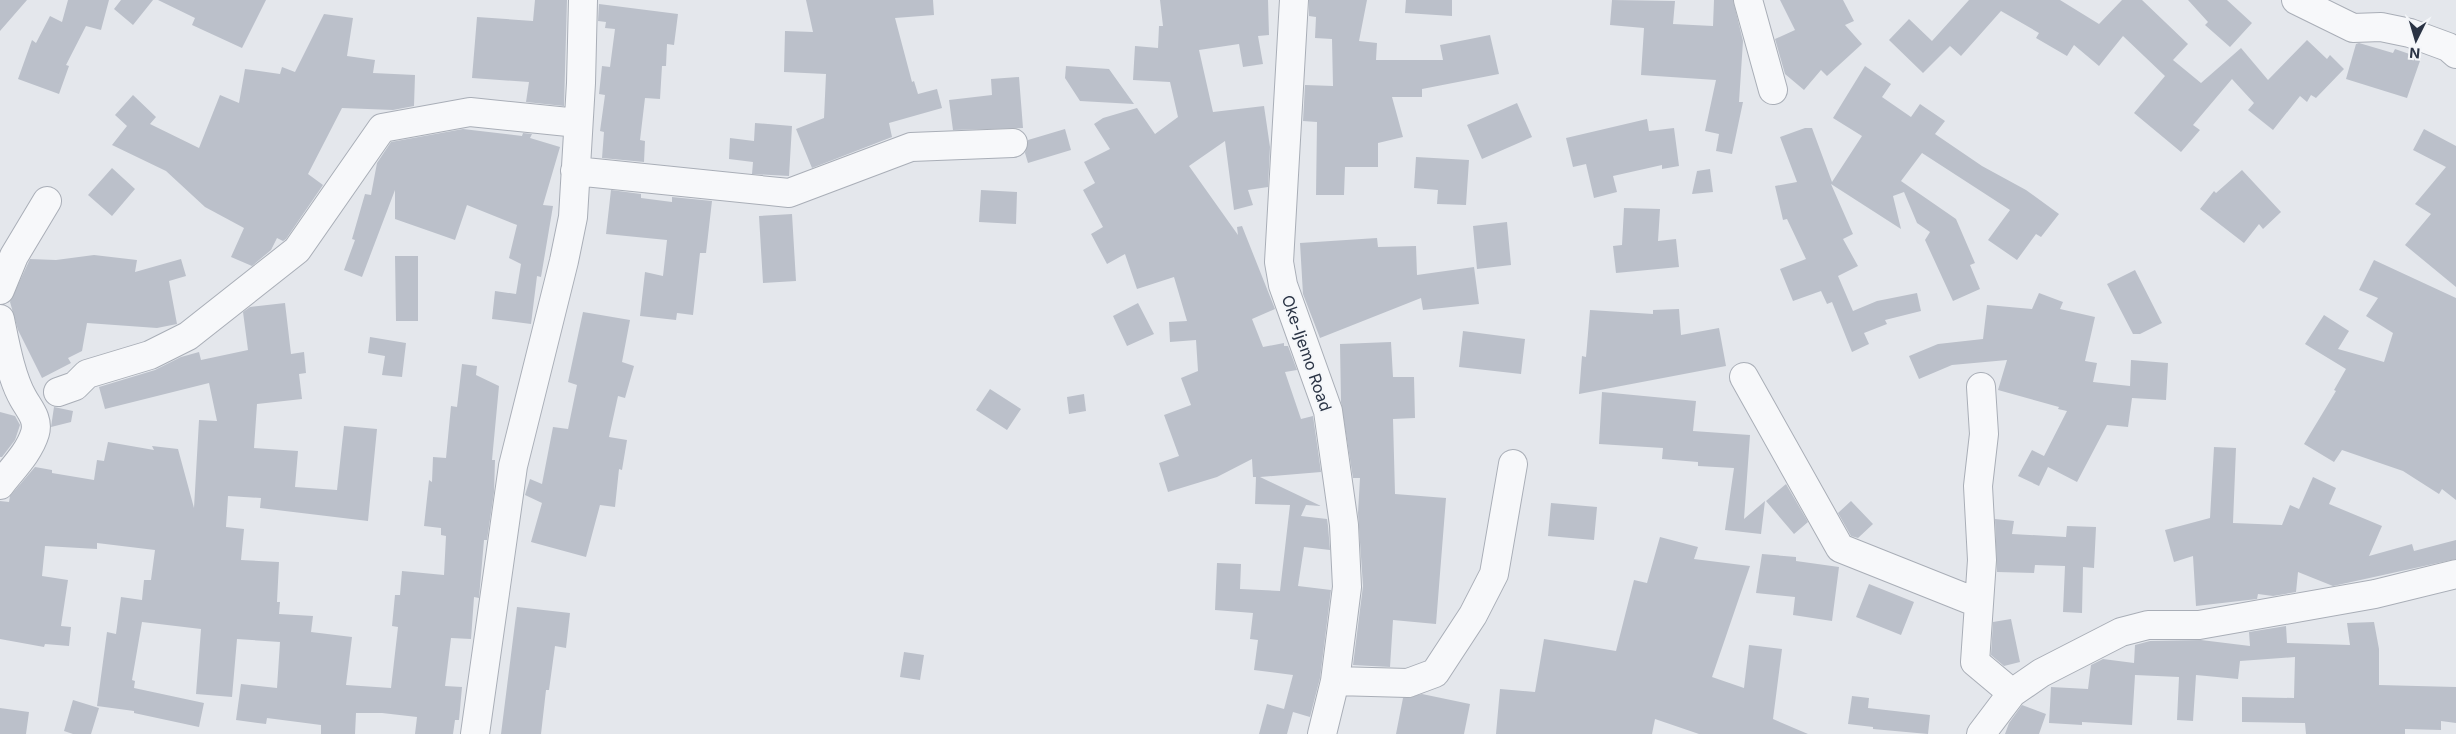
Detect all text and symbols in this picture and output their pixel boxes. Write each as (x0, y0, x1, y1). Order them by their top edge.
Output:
north arrow (2391, 15, 2441, 65)
text: N (2409, 45, 2421, 62)
street label: Oke-Ijemo Road (1278, 292, 1336, 414)

